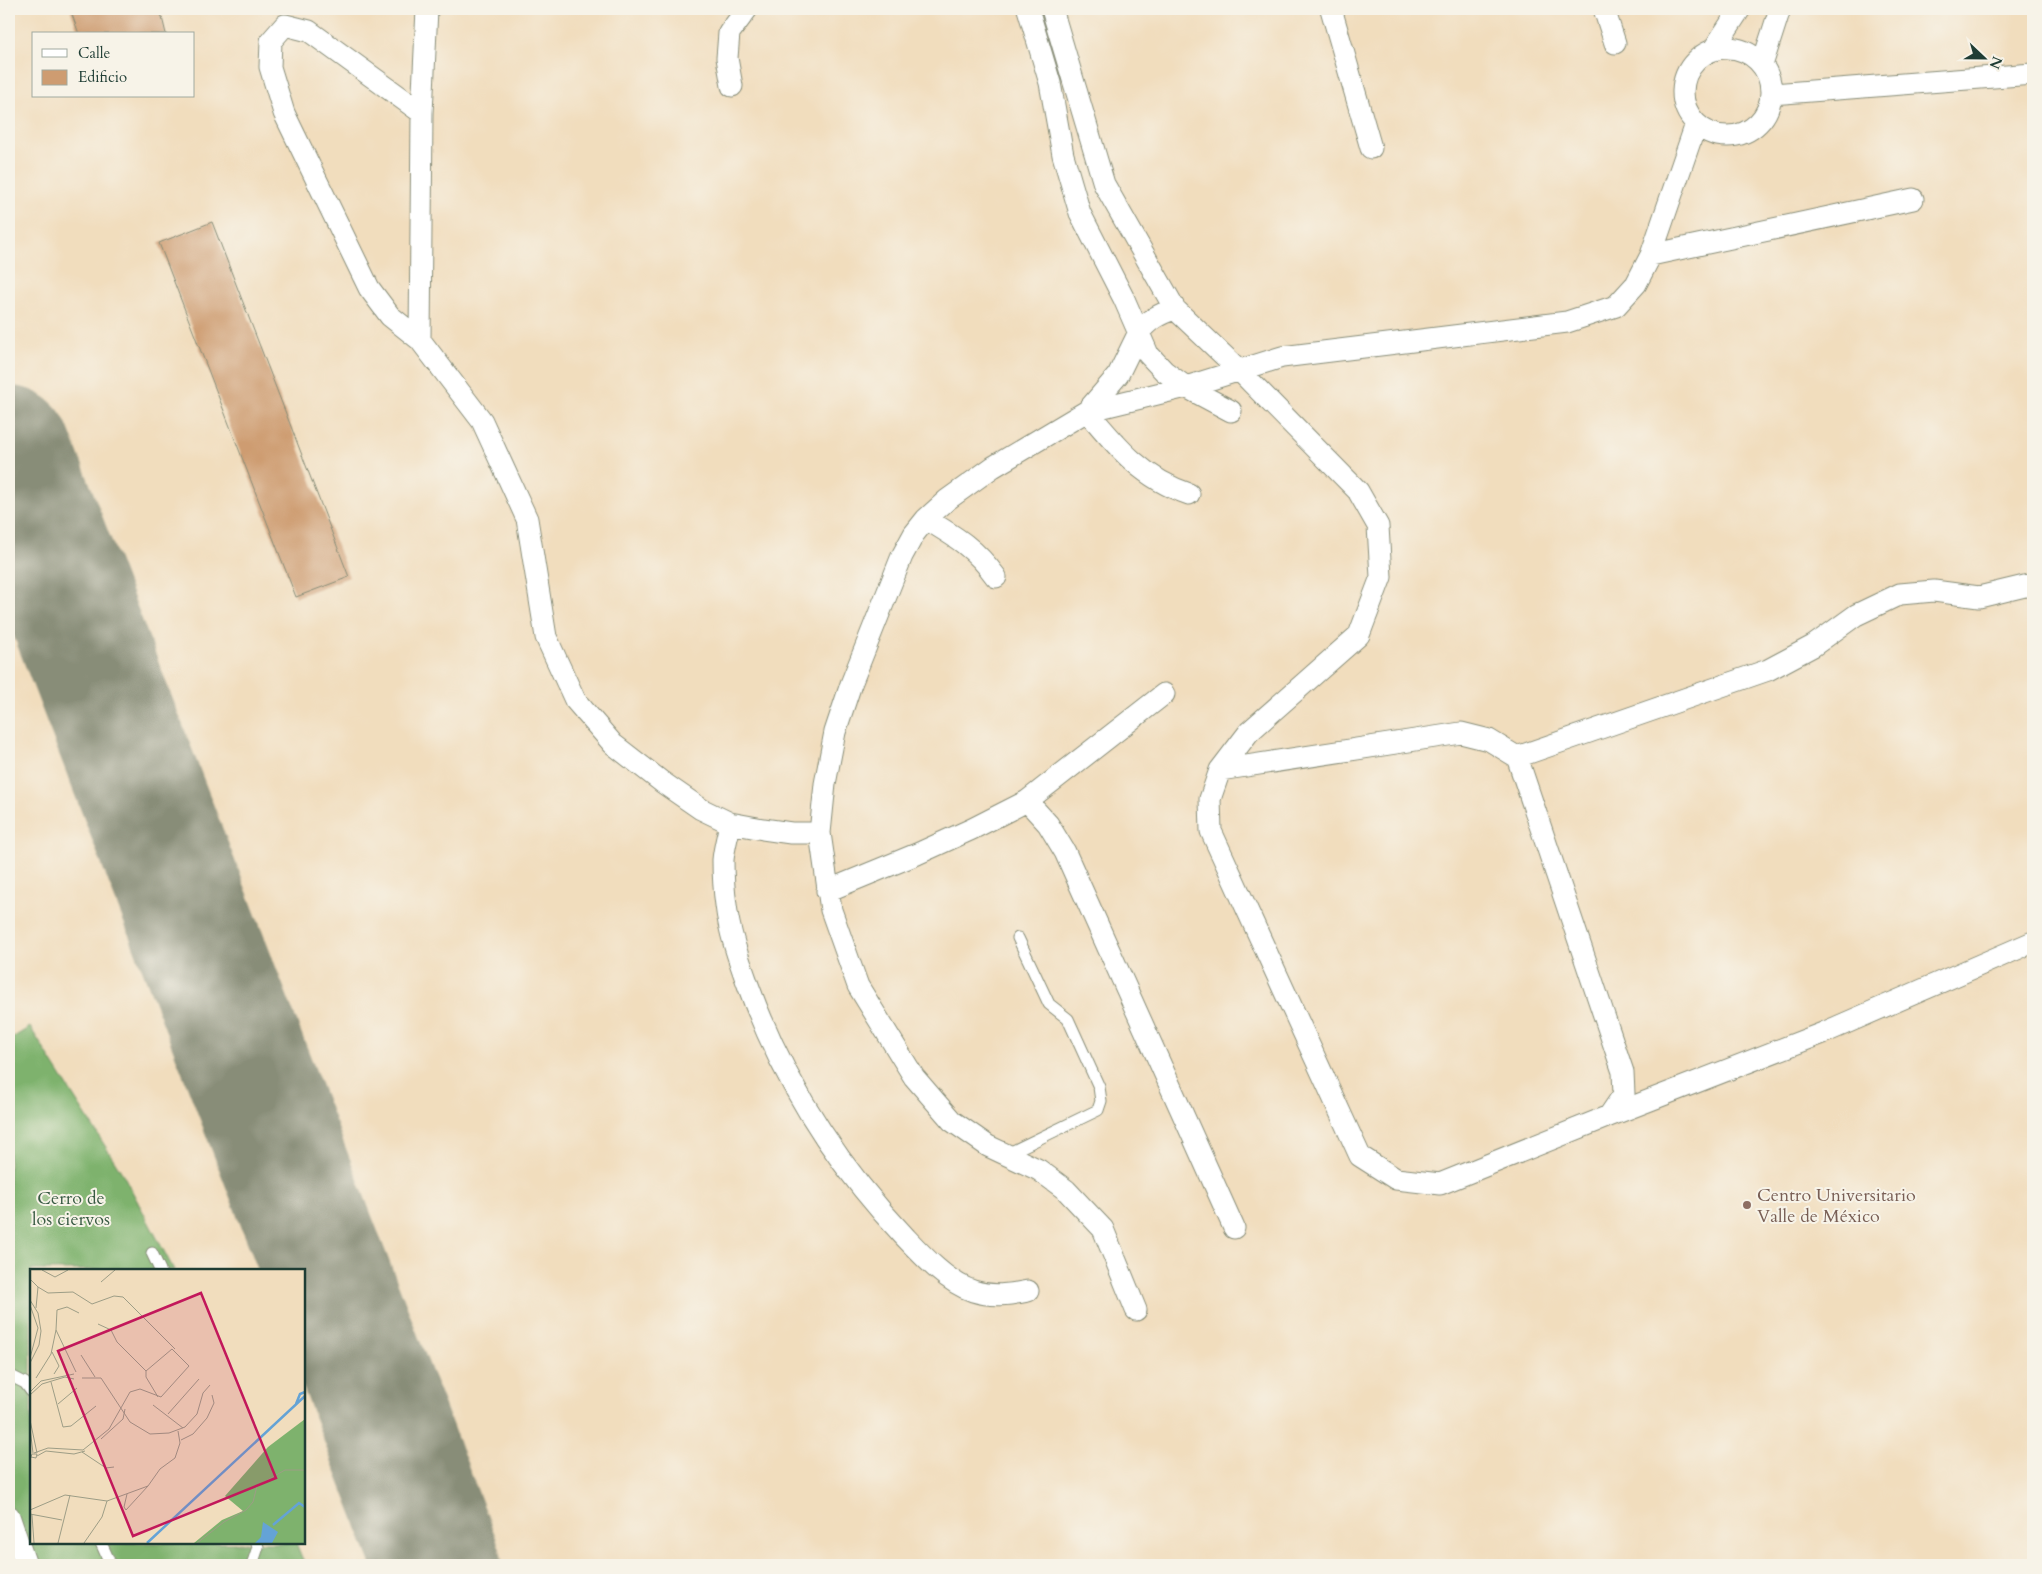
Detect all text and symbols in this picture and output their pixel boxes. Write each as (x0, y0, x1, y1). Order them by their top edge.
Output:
legend (32, 32, 195, 98)
north arrow (1960, 32, 2010, 82)
text: Calle (78, 43, 111, 63)
text: N (1985, 53, 2007, 72)
text: Edificio (78, 67, 127, 87)
place label: Centro Universitario Valle de México (1757, 1183, 1916, 1229)
park label: Cerro de los ciervos (32, 1186, 110, 1232)
marker: Centro Universitario Valle de México (1741, 1199, 1753, 1211)
inset map (30, 1269, 305, 1544)

